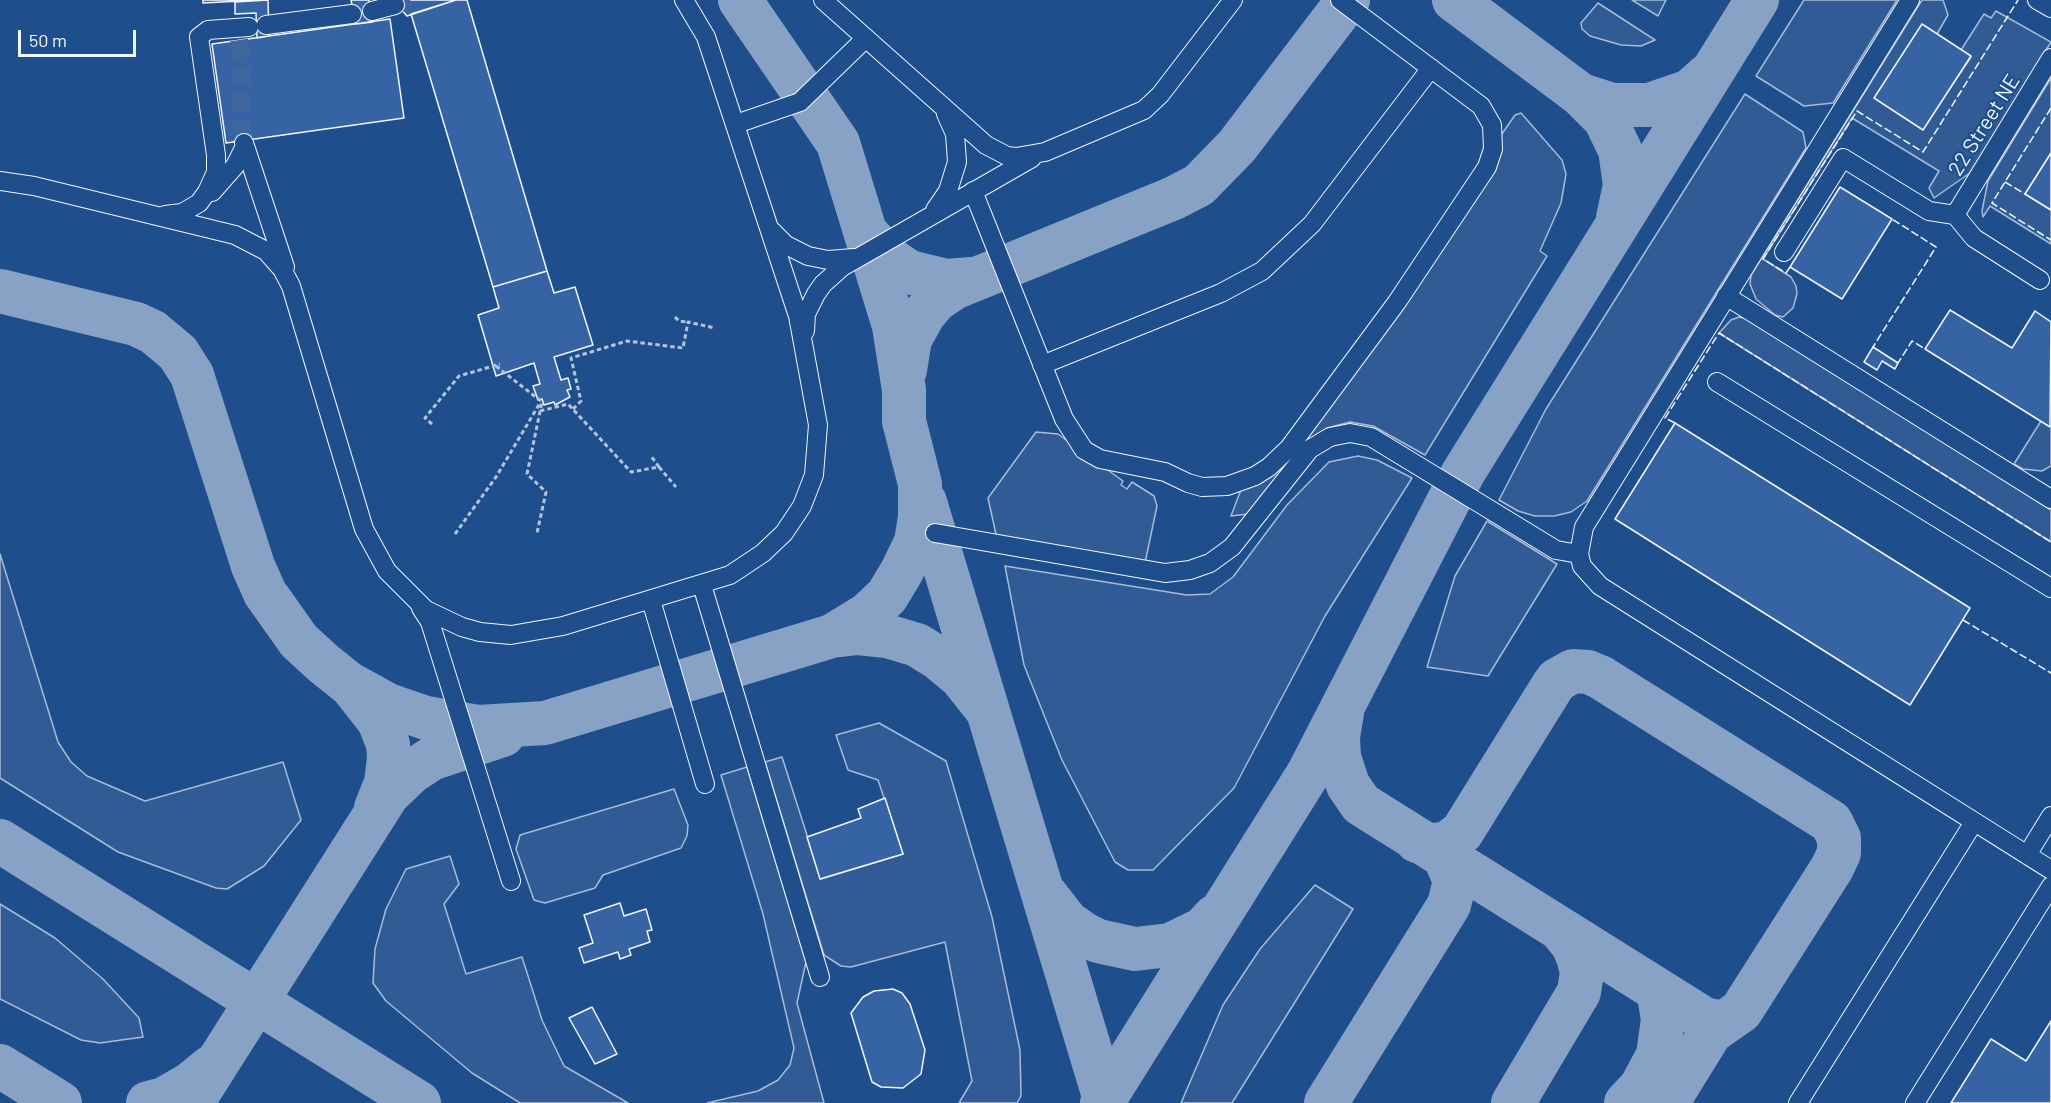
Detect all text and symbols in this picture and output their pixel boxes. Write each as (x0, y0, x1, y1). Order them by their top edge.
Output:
scale bar (21, 18, 140, 56)
text: 50 m (29, 29, 67, 51)
street label: 22 Street NE (1943, 70, 2025, 180)

